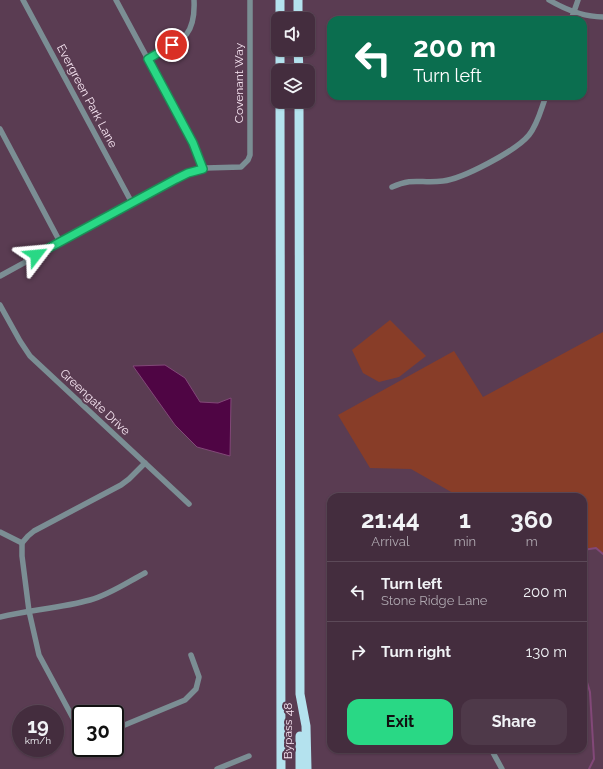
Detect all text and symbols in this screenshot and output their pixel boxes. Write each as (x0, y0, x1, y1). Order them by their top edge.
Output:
map controls (271, 12, 315, 108)
button: sound (271, 12, 315, 56)
pin (155, 28, 189, 62)
text: 200 m (413, 31, 496, 64)
icon: left (347, 32, 399, 84)
icon: arrive (161, 34, 183, 56)
street label: Evergreen Park Lane (54, 42, 120, 150)
street label: Covenant Way (232, 42, 246, 123)
button: layers (271, 64, 315, 108)
text: Turn left (413, 65, 482, 86)
position arrow (15, 234, 57, 276)
street label: Greengate Drive (57, 366, 133, 438)
text: 21:44 (361, 505, 420, 534)
text: 1 (459, 505, 471, 534)
text: 360 (510, 505, 553, 534)
text: Arrival (371, 534, 409, 549)
text: min (454, 534, 476, 549)
text: m (526, 534, 538, 549)
text: Turn left (381, 575, 442, 593)
icon: left (347, 581, 369, 603)
text: 200 m (523, 583, 567, 601)
text: Stone Ridge Lane (381, 593, 487, 608)
icon: right (347, 641, 369, 663)
text: Turn right (381, 643, 451, 661)
text: 130 m (526, 643, 567, 661)
button: Exit (347, 699, 453, 745)
button: Share (461, 699, 567, 745)
street label: Bypass 48 (281, 703, 295, 759)
speed limit sign: 30 (72, 705, 124, 757)
text: 19 (27, 714, 49, 738)
text: km/h (25, 735, 51, 746)

